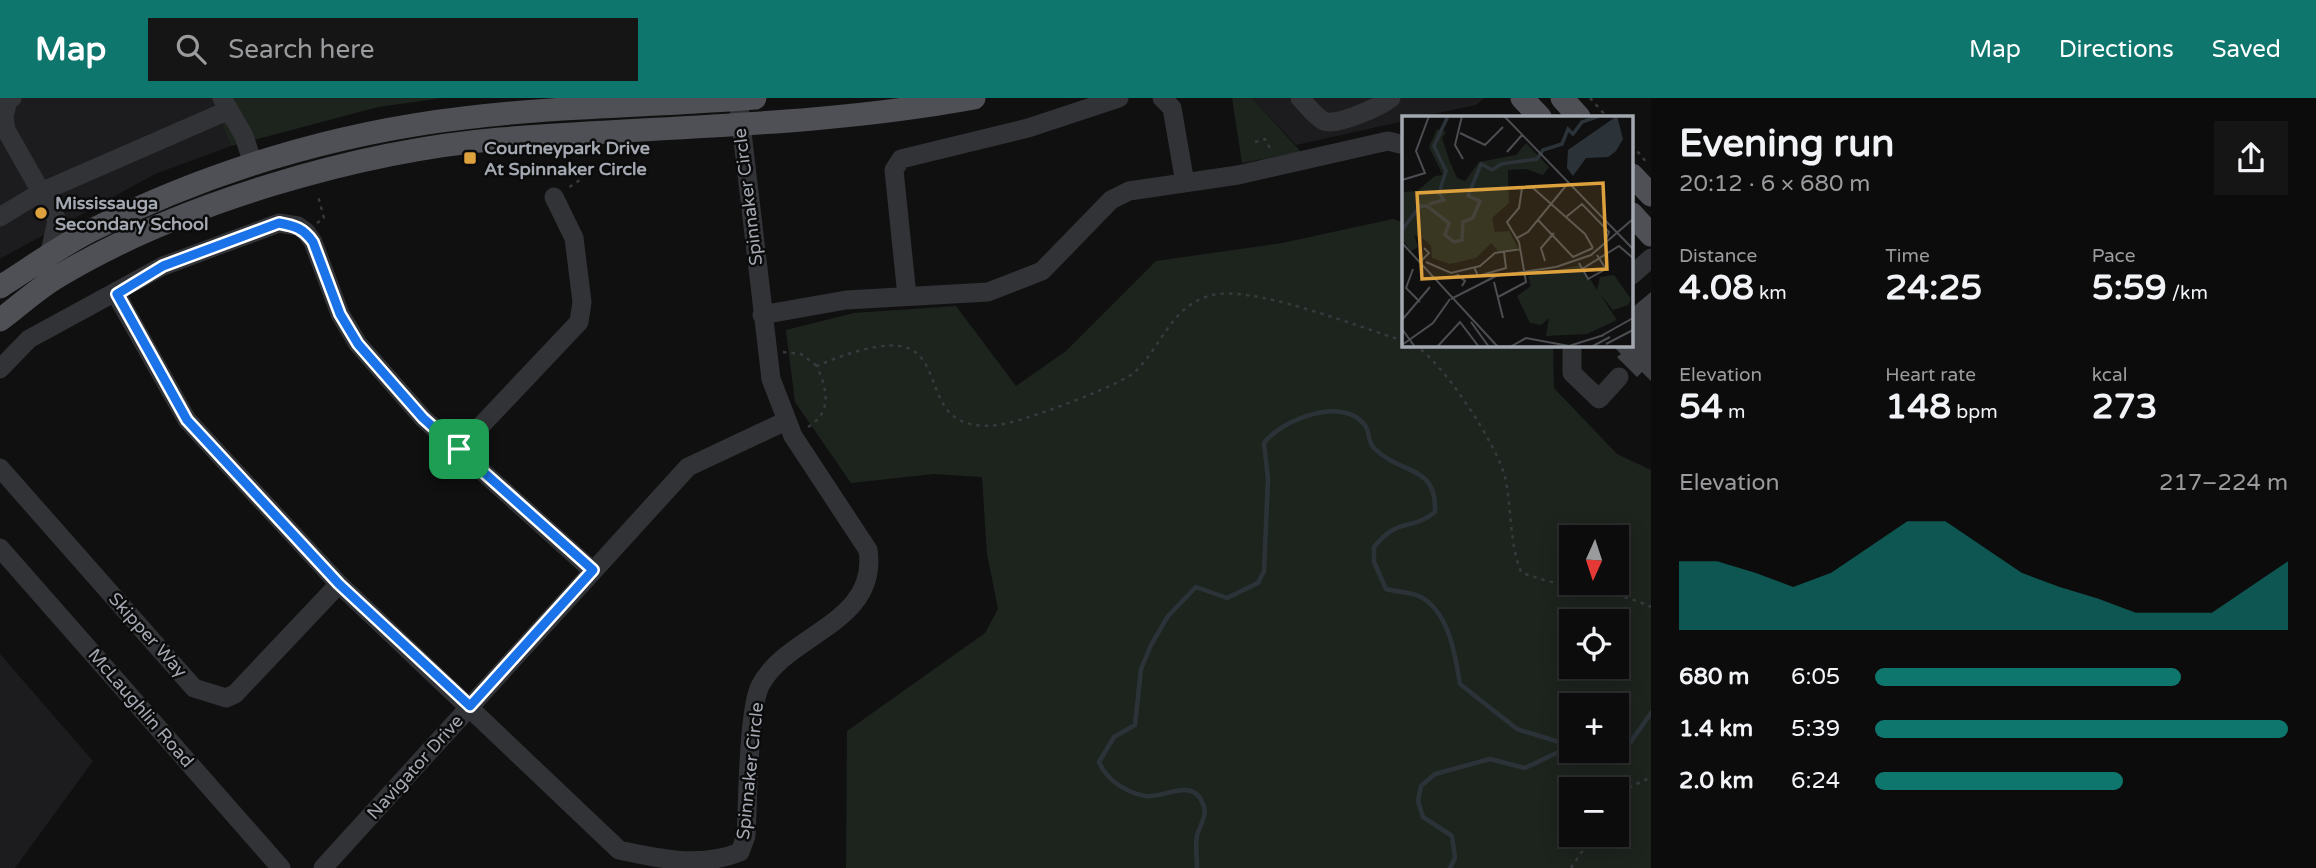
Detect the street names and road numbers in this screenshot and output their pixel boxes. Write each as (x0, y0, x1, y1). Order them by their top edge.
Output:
street label: Spinnaker Circle (729, 127, 767, 267)
street label: Skipper Way (104, 588, 192, 682)
street label: McLaughlin Road (83, 644, 199, 772)
street label: Spinnaker Circle (732, 701, 768, 841)
street label: Navigator Drive (362, 710, 468, 824)

